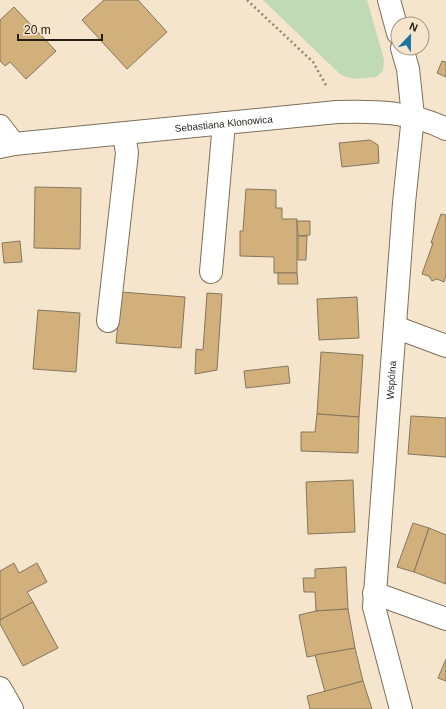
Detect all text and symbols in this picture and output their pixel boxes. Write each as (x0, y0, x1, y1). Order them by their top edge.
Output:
scale bar (18, 16, 102, 42)
north arrow (390, 16, 430, 56)
text: N (408, 20, 420, 34)
text: 20 m (24, 23, 51, 37)
street label: Sebastiana Klonowica (174, 113, 274, 134)
street label: Wspólna (384, 360, 398, 400)

